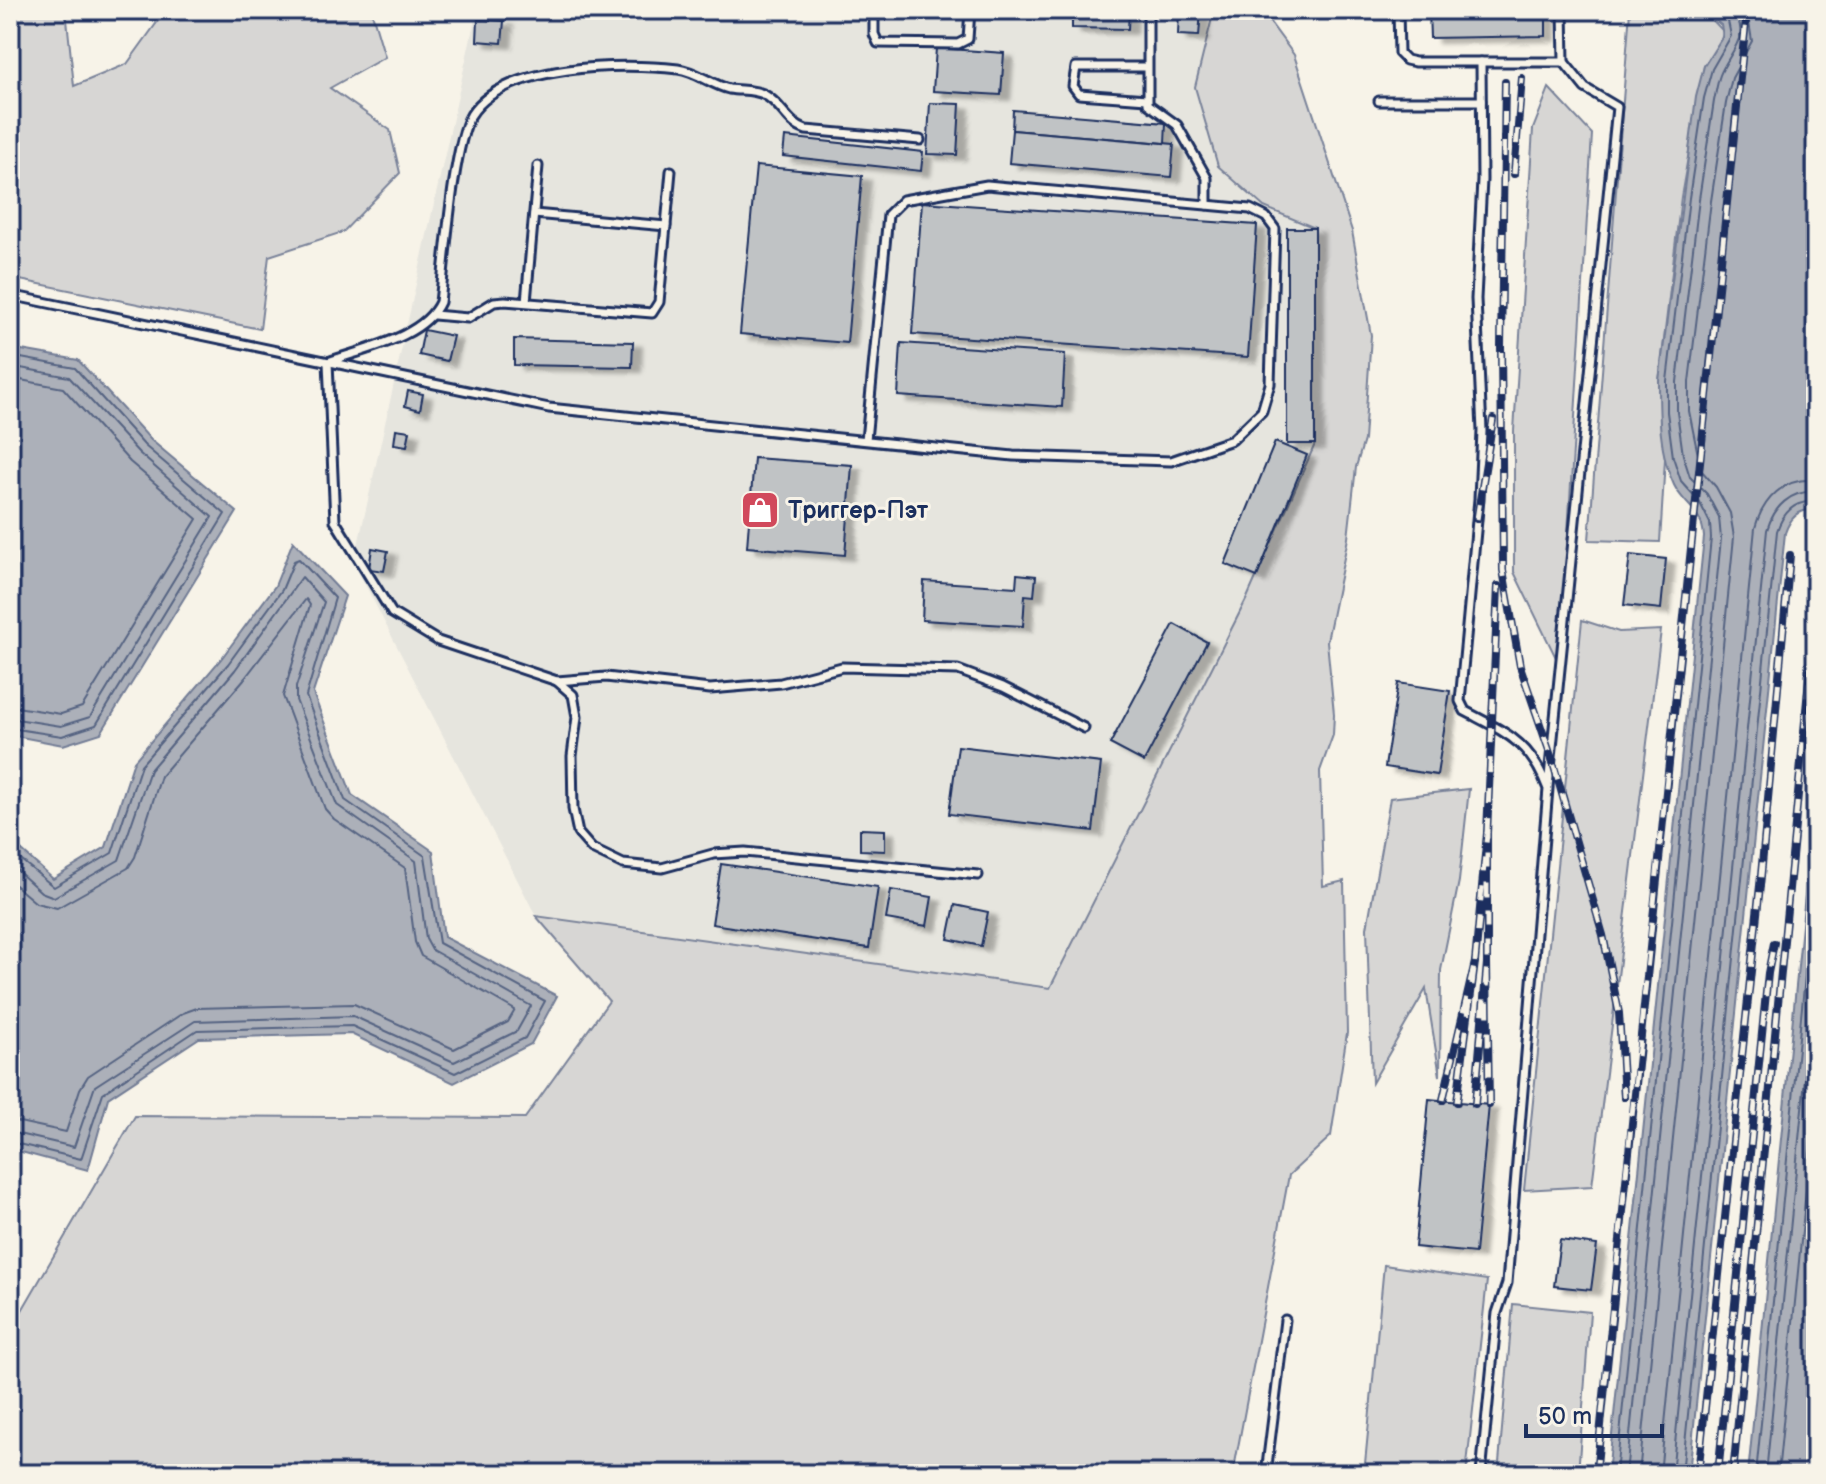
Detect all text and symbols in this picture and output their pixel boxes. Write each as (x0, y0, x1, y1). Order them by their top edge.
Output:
shop icon: Триггер-Пэт (739, 489, 781, 531)
place label: Триггер-Пэт (788, 496, 929, 525)
scale bar (1526, 1388, 1662, 1438)
text: 50 m (1538, 1402, 1592, 1431)

